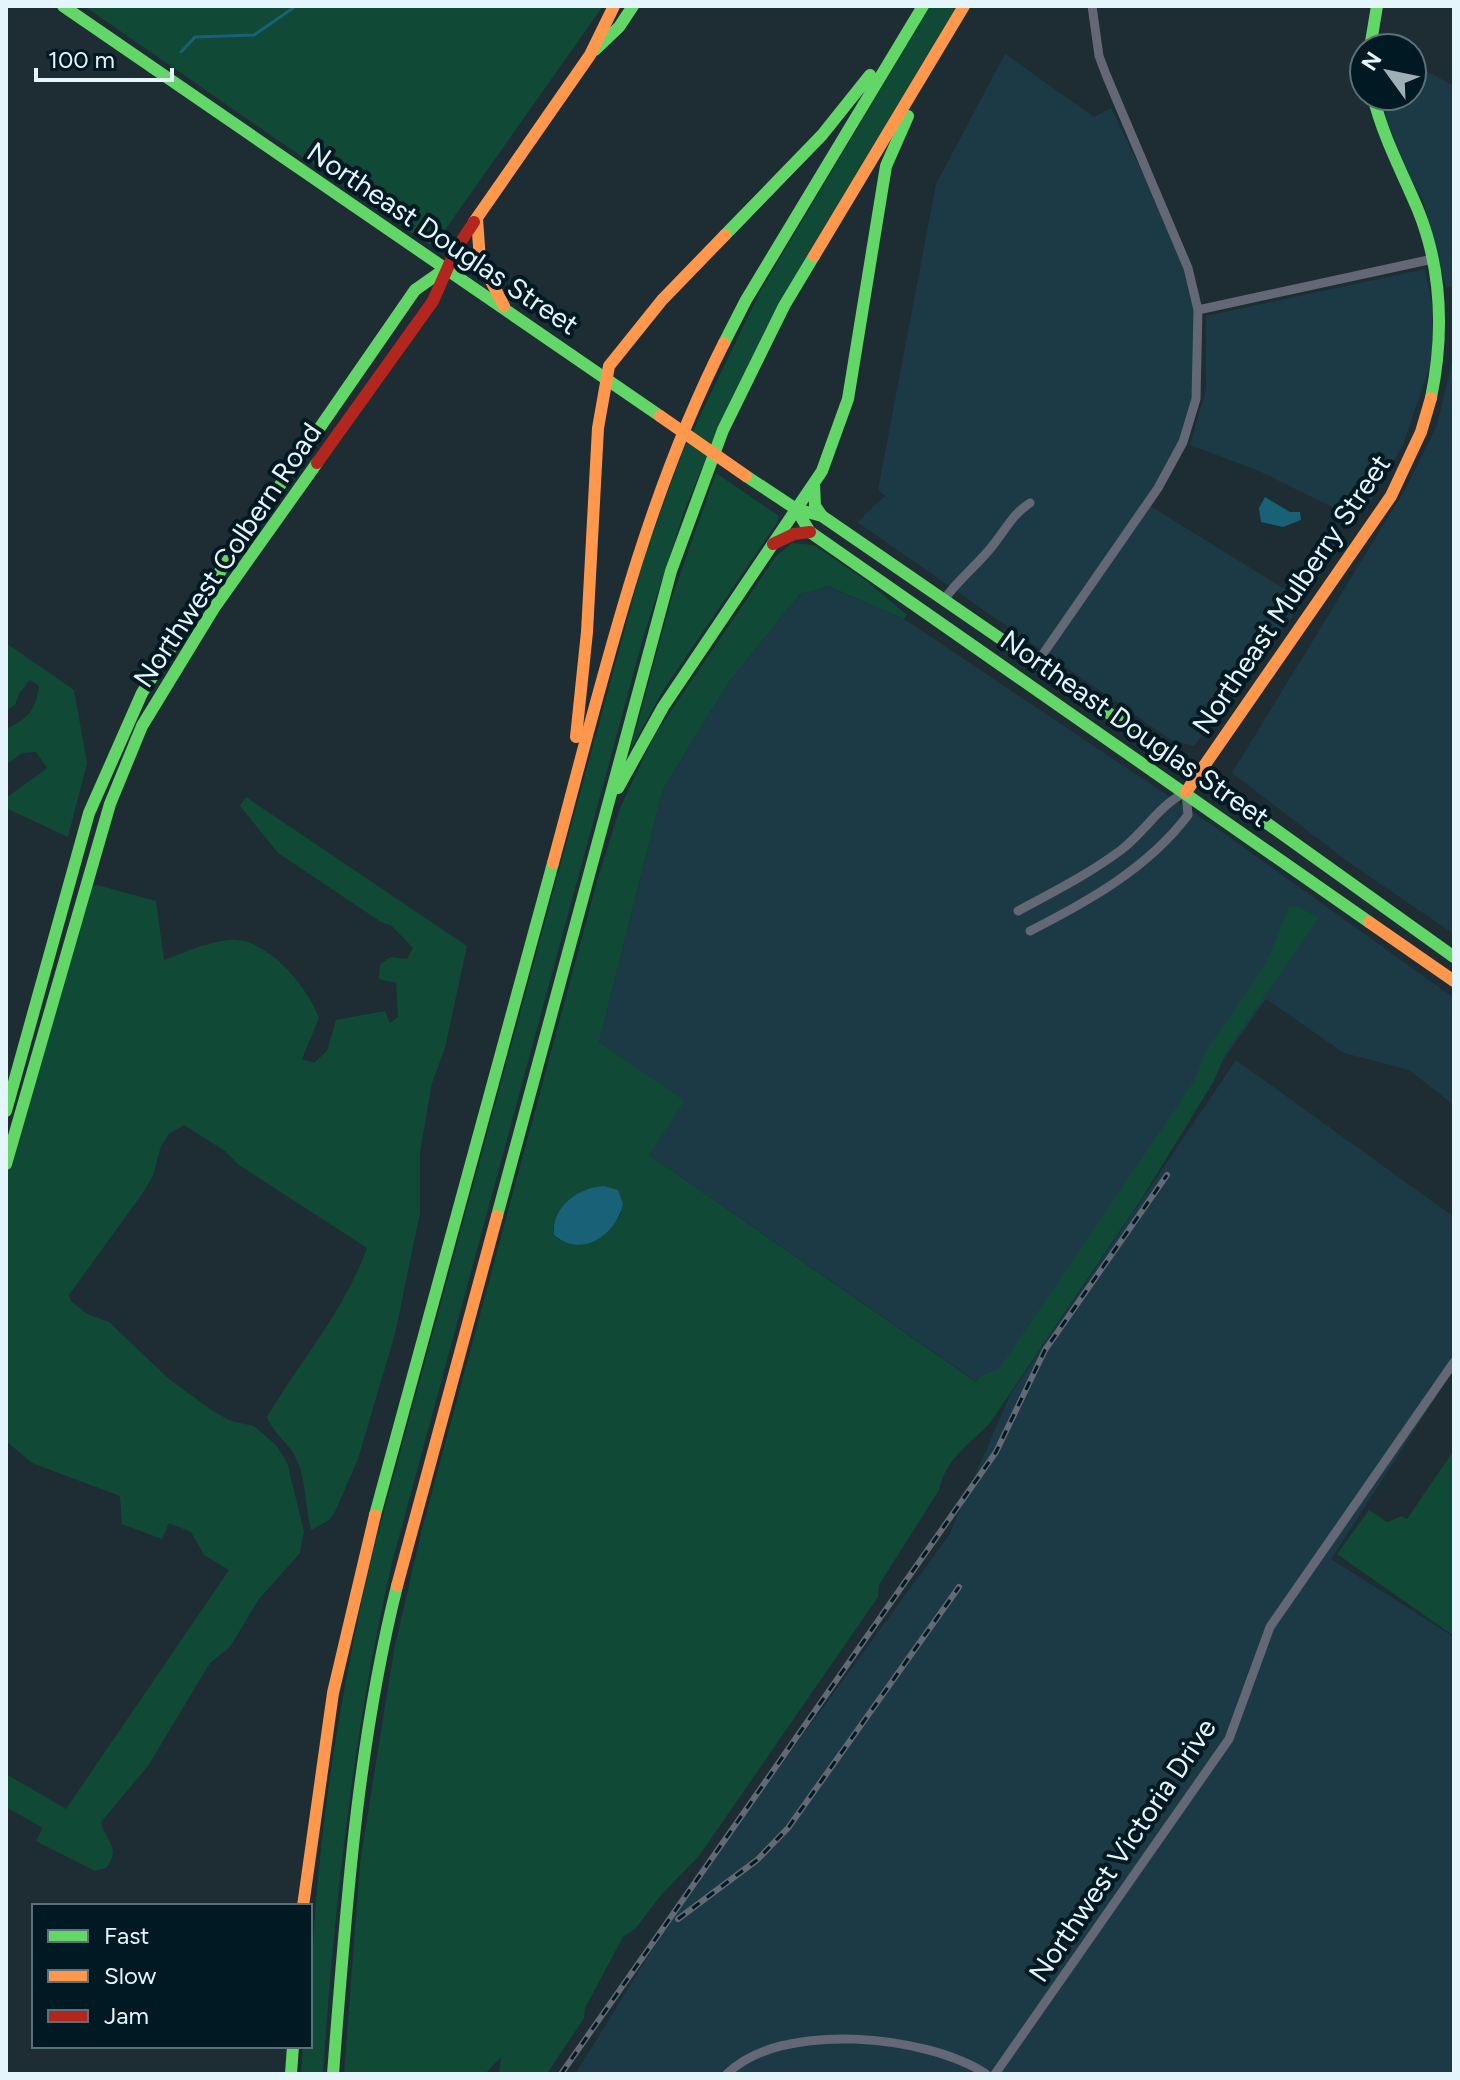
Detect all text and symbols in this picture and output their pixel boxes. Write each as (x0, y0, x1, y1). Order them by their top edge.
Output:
scale bar (36, 32, 172, 82)
north arrow (1348, 32, 1428, 112)
text: 100 m (48, 45, 115, 74)
text: N (1356, 47, 1388, 76)
street label: Northeast Douglas Street (301, 134, 585, 342)
street label: Northwest Colbern Road (126, 416, 328, 694)
street label: Northeast Mulberry Street (1185, 448, 1397, 740)
street label: Northeast Douglas Street (994, 622, 1276, 834)
street label: Northwest Victoria Drive (1021, 1712, 1223, 1988)
legend (32, 1904, 312, 2048)
text: Fast (104, 1921, 149, 1950)
text: Slow (104, 1961, 157, 1990)
text: Jam (104, 2001, 149, 2030)

